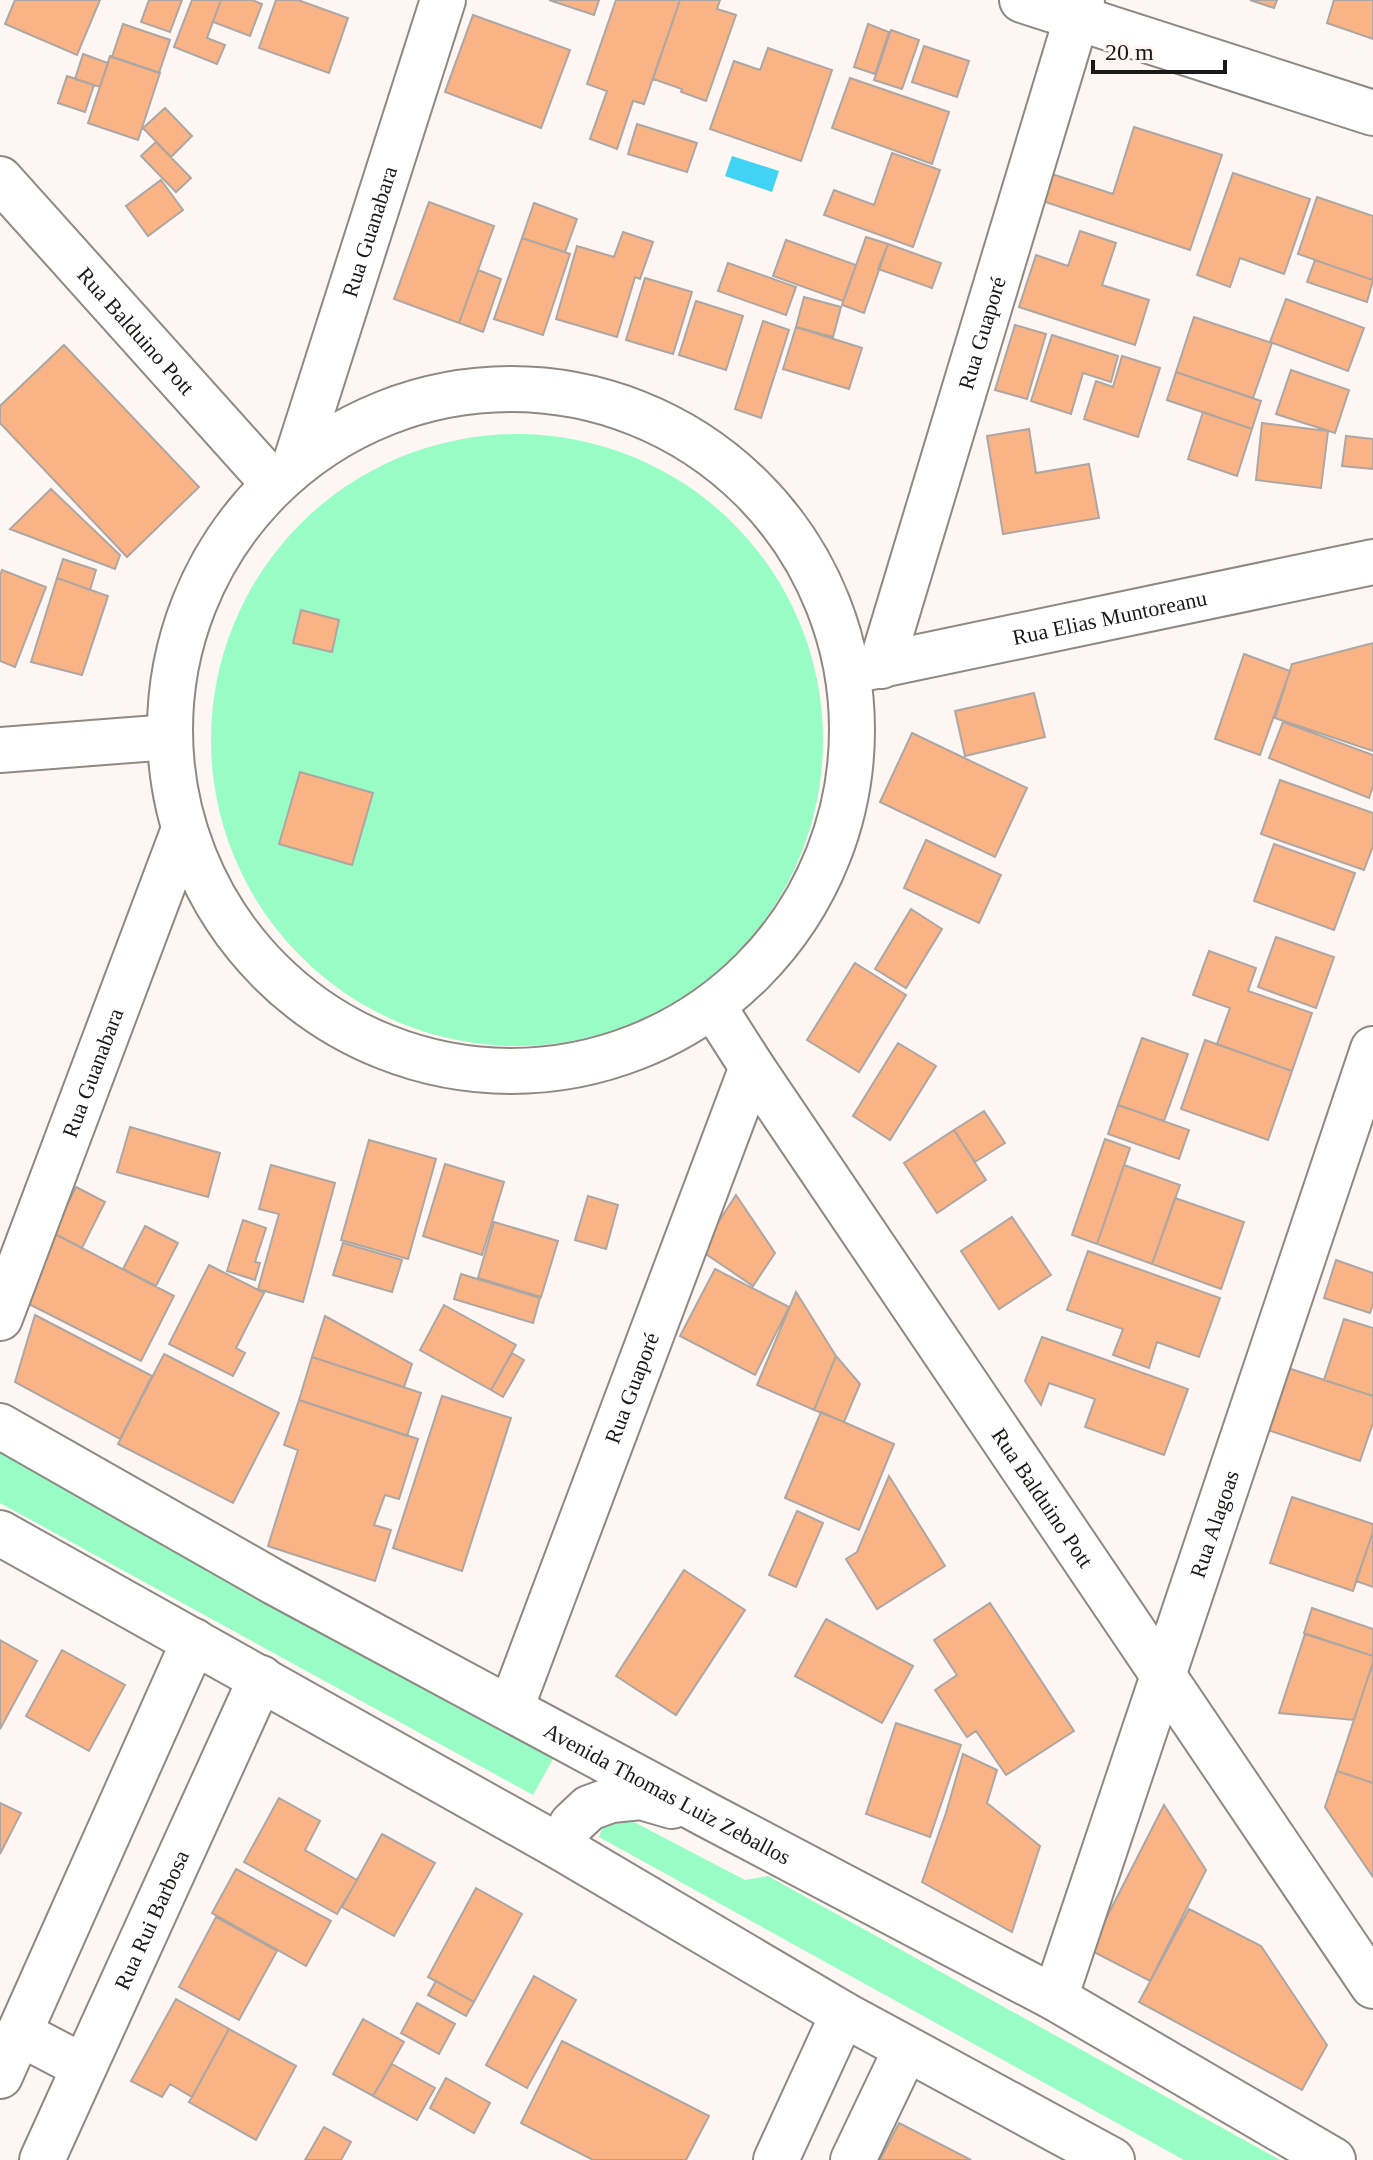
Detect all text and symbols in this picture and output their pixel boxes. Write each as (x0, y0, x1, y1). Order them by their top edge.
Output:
scale bar (1093, 24, 1225, 74)
text: 20 m (1105, 39, 1154, 65)
street label: Rua Guanabara (337, 163, 402, 300)
street label: Rua Balduino Pott (73, 262, 200, 400)
street label: Rua Guaporé (953, 273, 1010, 392)
street label: Rua Elias Muntoreanu (1010, 585, 1209, 650)
street label: Rua Guanabara (57, 1004, 128, 1141)
street label: Rua Guaporé (599, 1329, 664, 1447)
street label: Rua Balduino Pott (987, 1423, 1099, 1572)
street label: Rua Alagoas (1184, 1467, 1243, 1581)
street label: Avenida Thomas Luiz Zeballos (540, 1717, 795, 1869)
street label: Rua Rui Barbosa (109, 1846, 194, 1993)

